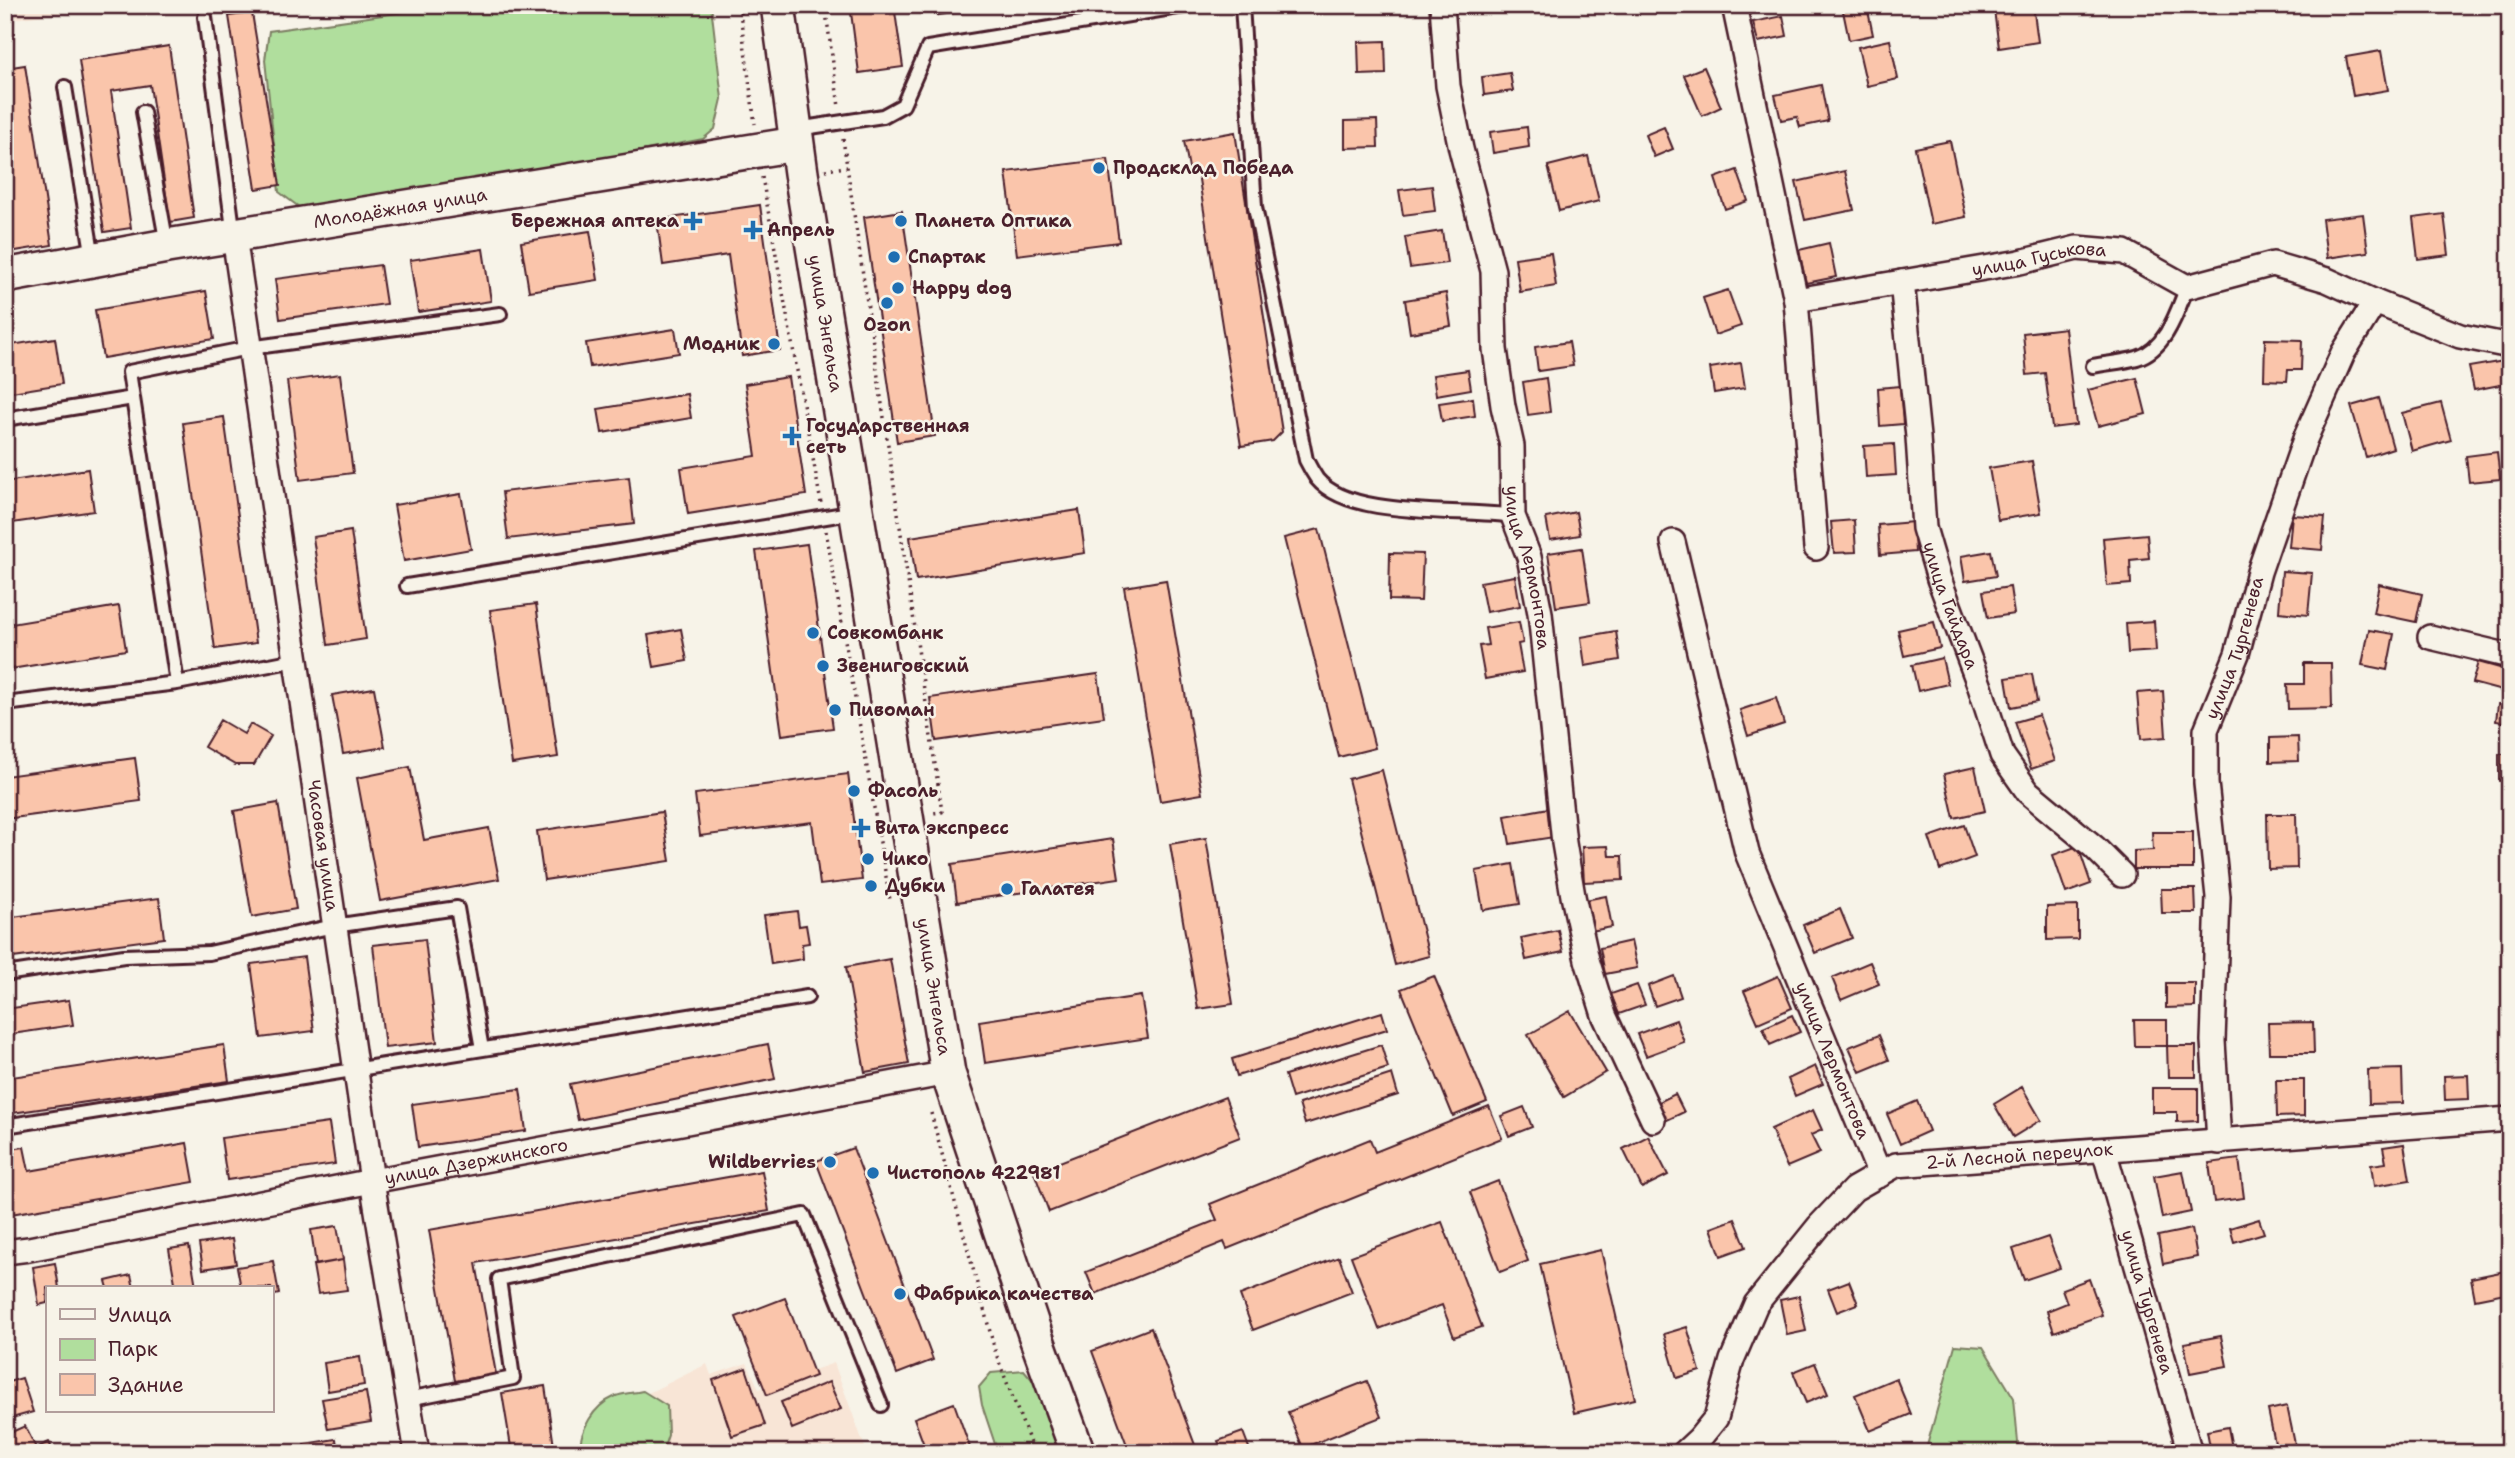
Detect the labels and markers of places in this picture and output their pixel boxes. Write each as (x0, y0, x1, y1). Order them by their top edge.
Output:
place label: Продсклад Победа (1113, 156, 1294, 180)
marker: Продсклад Победа (1091, 160, 1107, 176)
place label: Бережная аптека (511, 209, 680, 233)
place label: Планета Оптика (915, 209, 1072, 233)
marker: Бережная аптека (685, 213, 701, 229)
marker: Планета Оптика (893, 213, 909, 229)
place label: Апрель (767, 218, 835, 242)
marker: Апрель (745, 222, 761, 238)
place label: Спартак (908, 245, 986, 269)
marker: Спартак (886, 249, 902, 265)
place label: Happy dog (912, 276, 1012, 300)
marker: Happy dog (890, 280, 906, 296)
marker: Ozon (879, 295, 895, 311)
place label: Ozon (863, 313, 911, 337)
place label: Модник (683, 332, 760, 356)
marker: Модник (766, 336, 782, 352)
place label: Государственная сеть (806, 414, 970, 459)
marker: Государственная сеть (784, 428, 800, 444)
place label: Совкомбанк (827, 621, 944, 645)
marker: Совкомбанк (805, 625, 821, 641)
place label: Звениговский (837, 654, 970, 678)
marker: Звениговский (815, 658, 831, 674)
place label: Пивоман (849, 698, 935, 722)
marker: Пивоман (827, 702, 843, 718)
place label: Фасоль (868, 779, 938, 803)
marker: Фасоль (846, 783, 862, 799)
place label: Вита экспресс (875, 816, 1009, 840)
marker: Вита экспресс (853, 820, 869, 836)
place label: Чико (882, 847, 928, 871)
marker: Чико (860, 851, 876, 867)
place label: Дубки (885, 874, 946, 898)
place label: Галатея (1021, 877, 1095, 901)
marker: Дубки (863, 878, 879, 894)
marker: Галатея (999, 881, 1015, 897)
place label: Wildberries (708, 1150, 816, 1174)
marker: Wildberries (822, 1154, 838, 1170)
place label: Чистополь 422981 (887, 1161, 1060, 1185)
marker: Чистополь 422981 (865, 1165, 881, 1181)
place label: Фабрика качества (914, 1282, 1094, 1306)
marker: Фабрика качества (892, 1286, 908, 1302)

